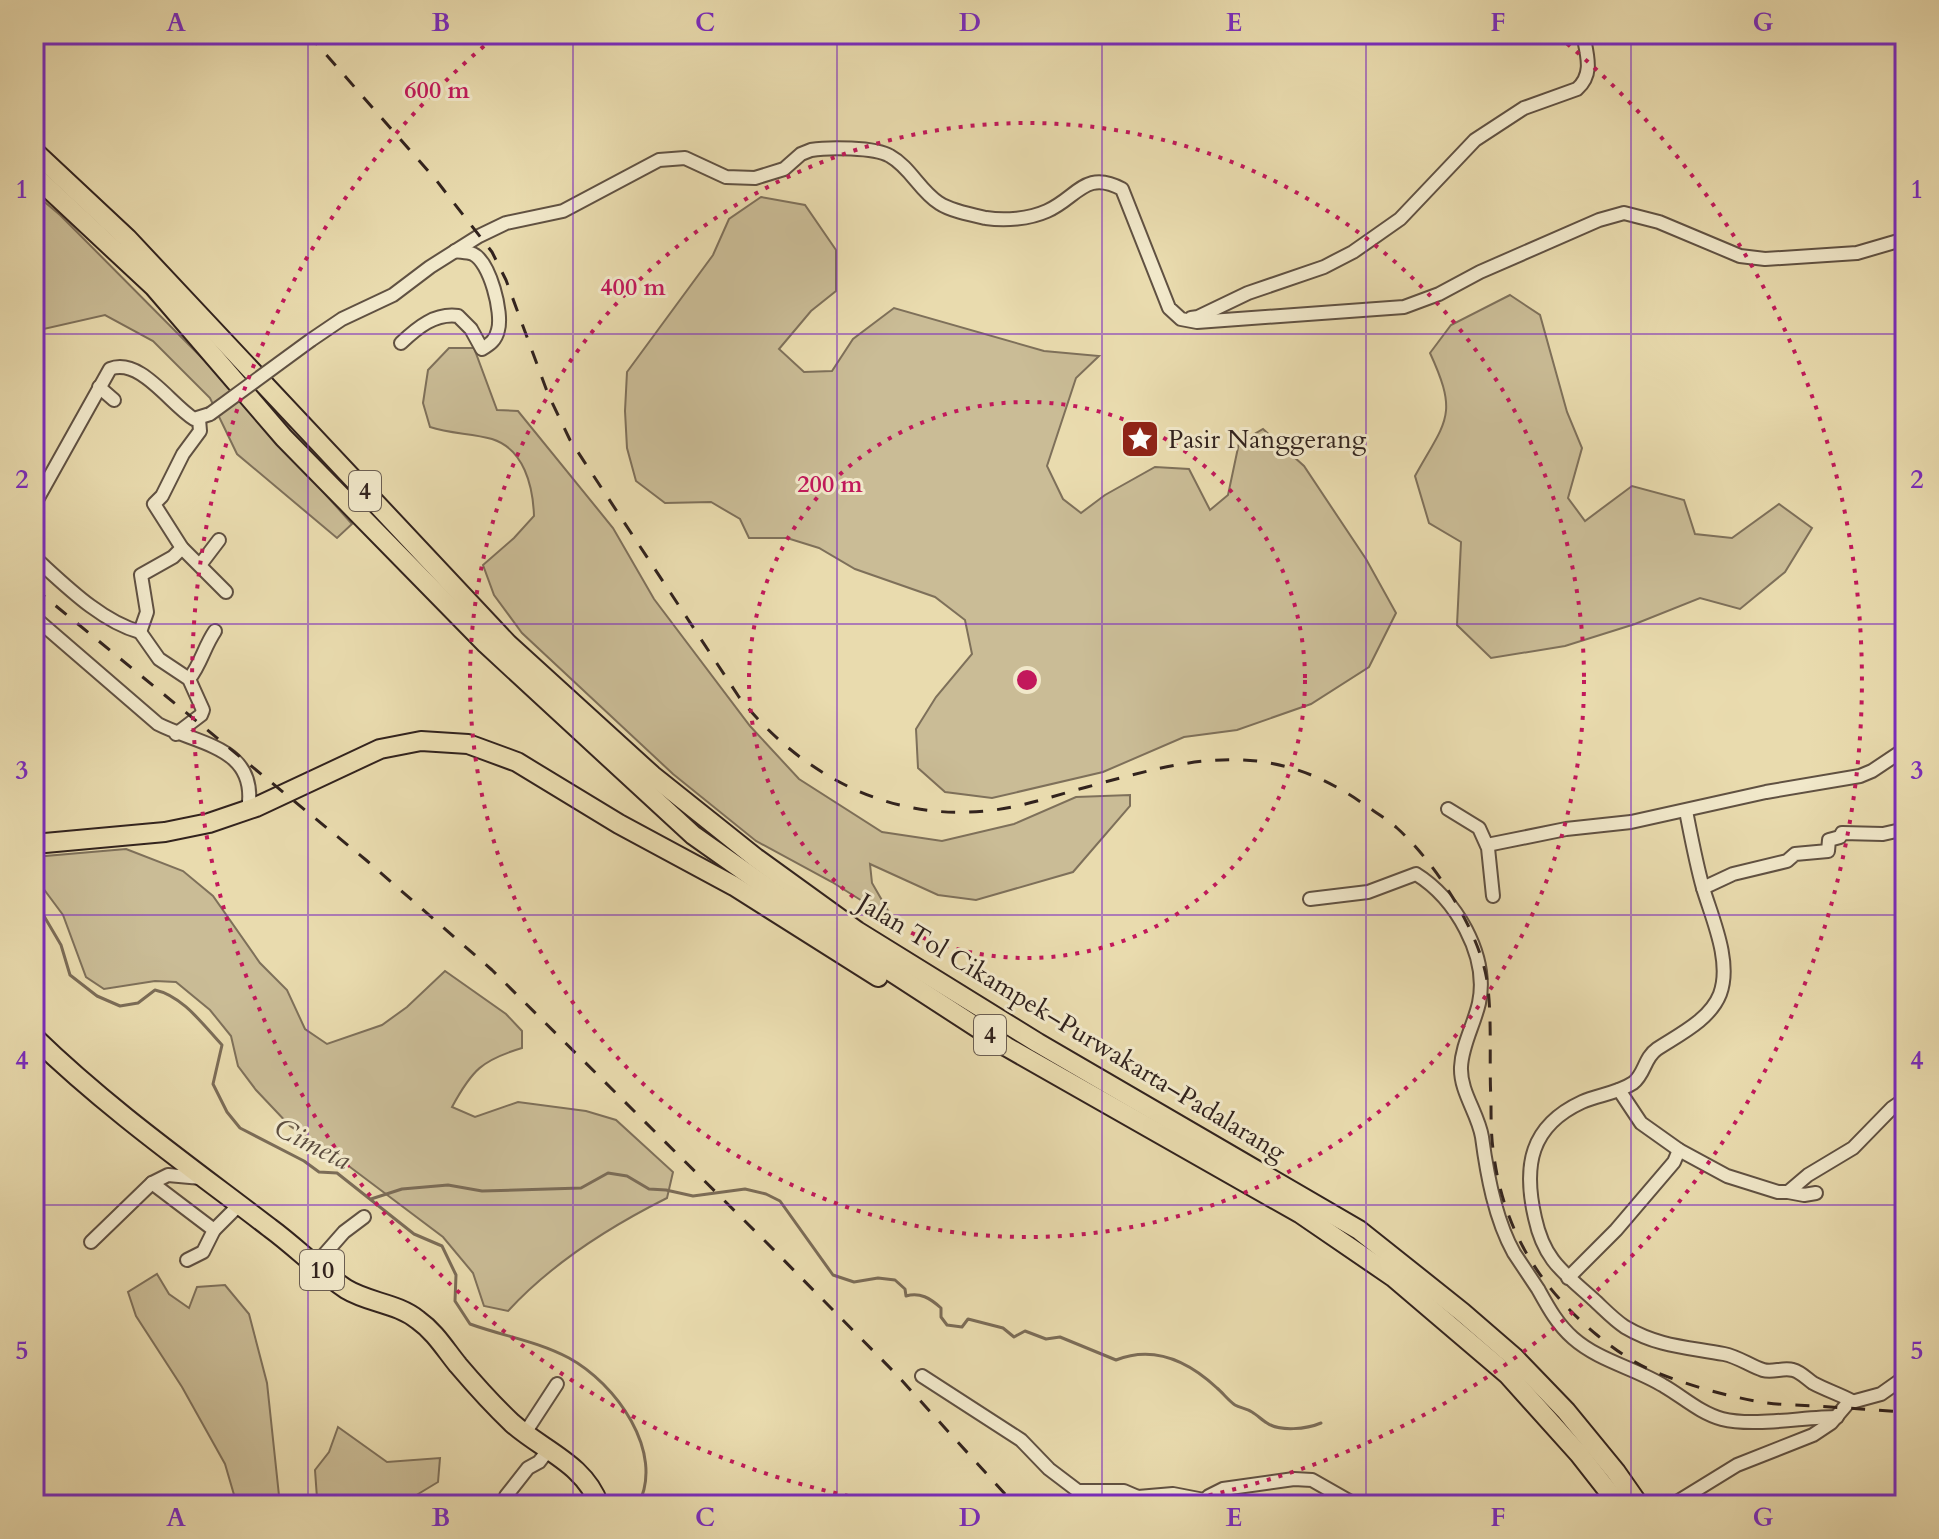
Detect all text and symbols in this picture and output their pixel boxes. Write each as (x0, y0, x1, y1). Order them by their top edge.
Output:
text: A (166, 5, 186, 40)
text: B (432, 5, 450, 40)
text: C (695, 5, 715, 40)
text: D (959, 5, 981, 40)
text: E (1226, 5, 1242, 40)
text: F (1490, 5, 1506, 40)
text: G (1752, 5, 1774, 40)
text: 600 m (404, 74, 471, 107)
text: 1 (15, 172, 29, 207)
text: 1 (1910, 172, 1924, 207)
text: 400 m (600, 271, 667, 304)
place icon: Pasir Nanggerang (1119, 418, 1161, 460)
place label: Pasir Nanggerang (1168, 422, 1367, 457)
text: 2 (15, 462, 29, 497)
text: 2 (1910, 462, 1924, 497)
text: 200 m (797, 468, 864, 501)
road number: 4 (349, 471, 381, 511)
centre of rings (1013, 666, 1041, 694)
text: 3 (15, 753, 29, 788)
text: 3 (1910, 753, 1924, 788)
street label: Jalan Tol Cikampek–Purwakarta–Padalarang (848, 883, 1293, 1170)
road number: 4 (974, 1015, 1006, 1055)
text: 4 (15, 1043, 29, 1078)
text: 4 (1910, 1043, 1924, 1078)
water label: Cimeta (268, 1109, 357, 1179)
road number: 10 (300, 1250, 344, 1290)
text: 5 (15, 1333, 29, 1368)
text: 5 (1910, 1333, 1924, 1368)
text: A (166, 1500, 186, 1535)
text: B (432, 1500, 450, 1535)
text: C (695, 1500, 715, 1535)
text: D (959, 1500, 981, 1535)
text: E (1226, 1500, 1242, 1535)
text: F (1490, 1500, 1506, 1535)
text: G (1752, 1500, 1774, 1535)

